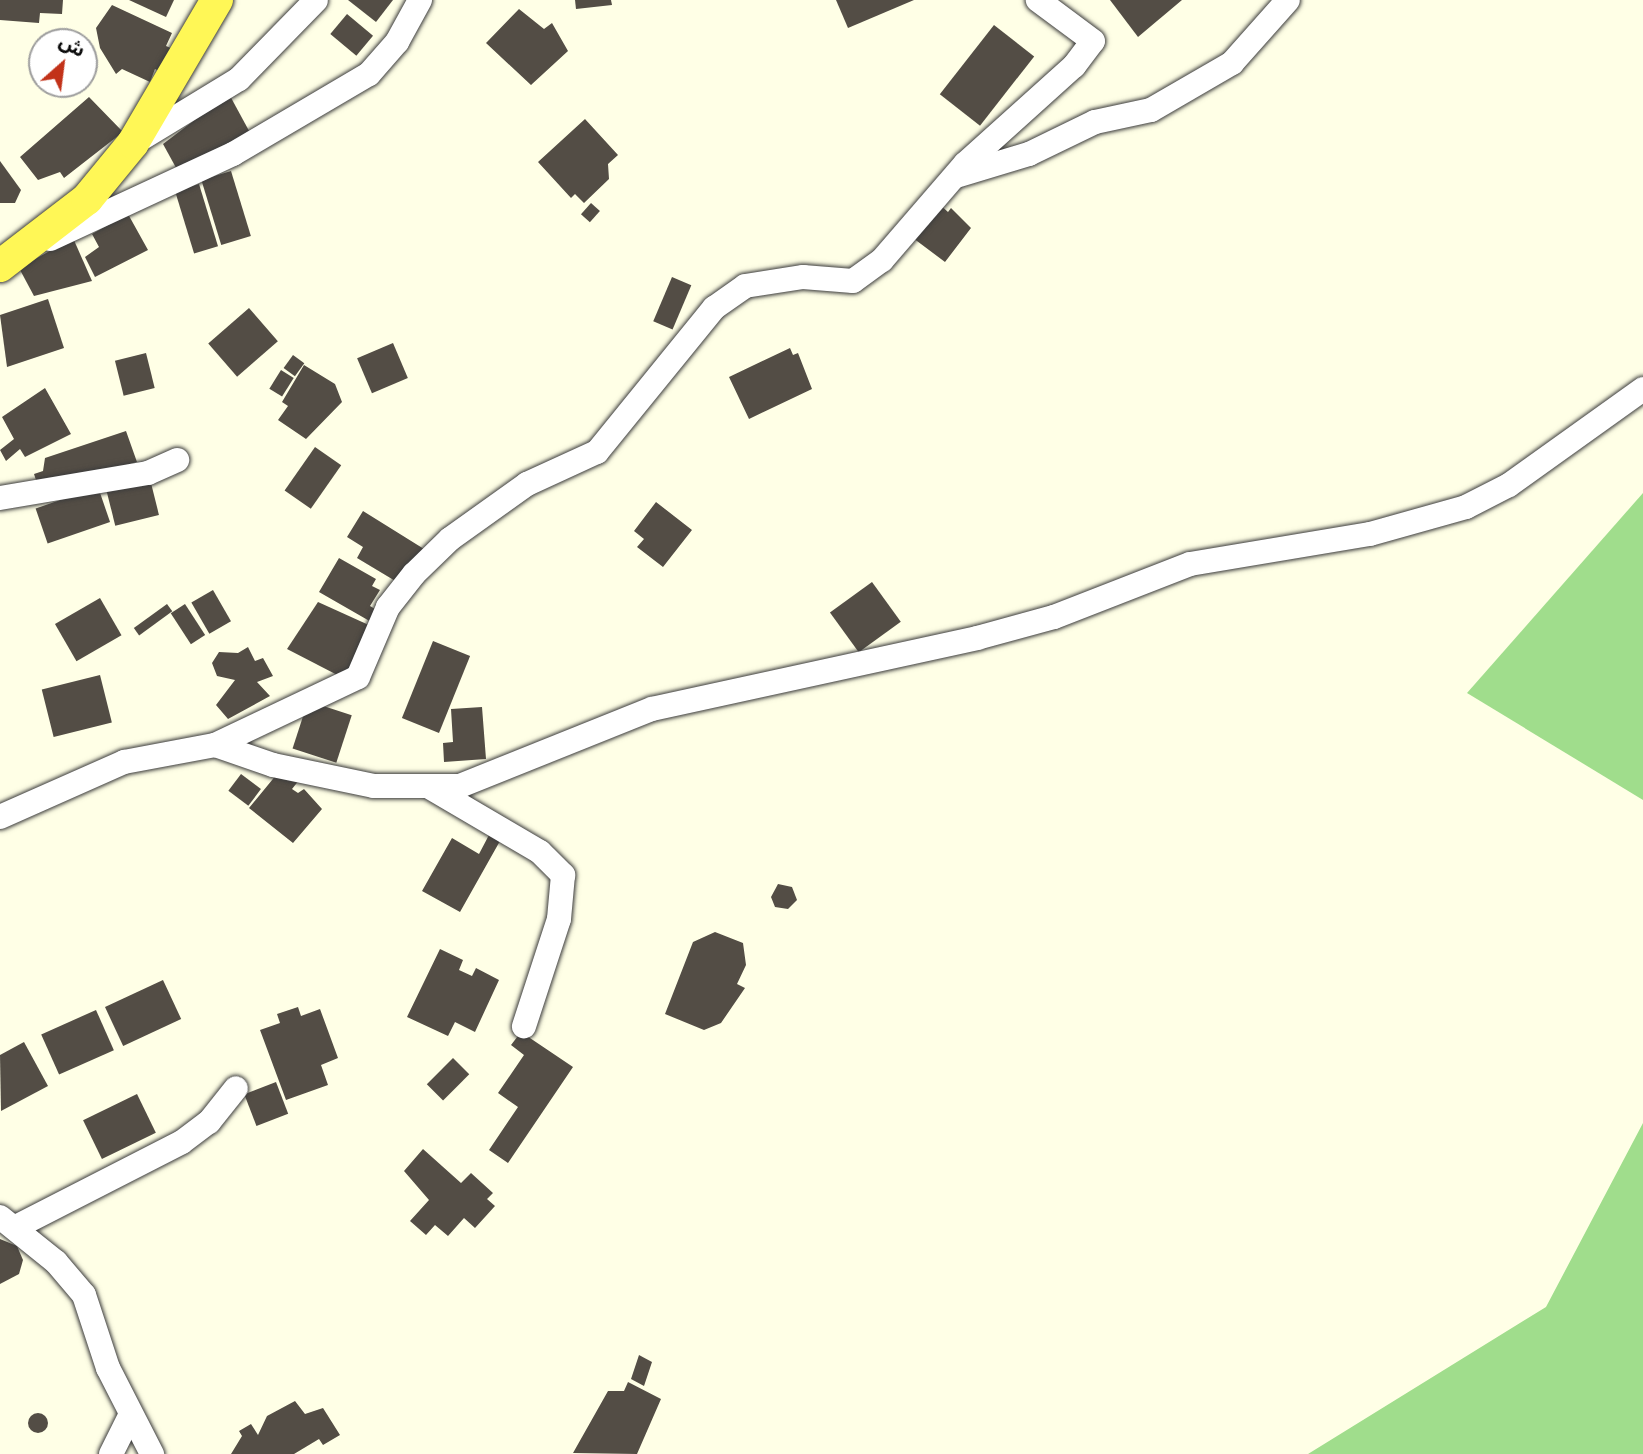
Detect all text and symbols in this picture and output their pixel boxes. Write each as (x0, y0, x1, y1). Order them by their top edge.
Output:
north arrow (28, 28, 98, 98)
text: ش (55, 30, 89, 62)

